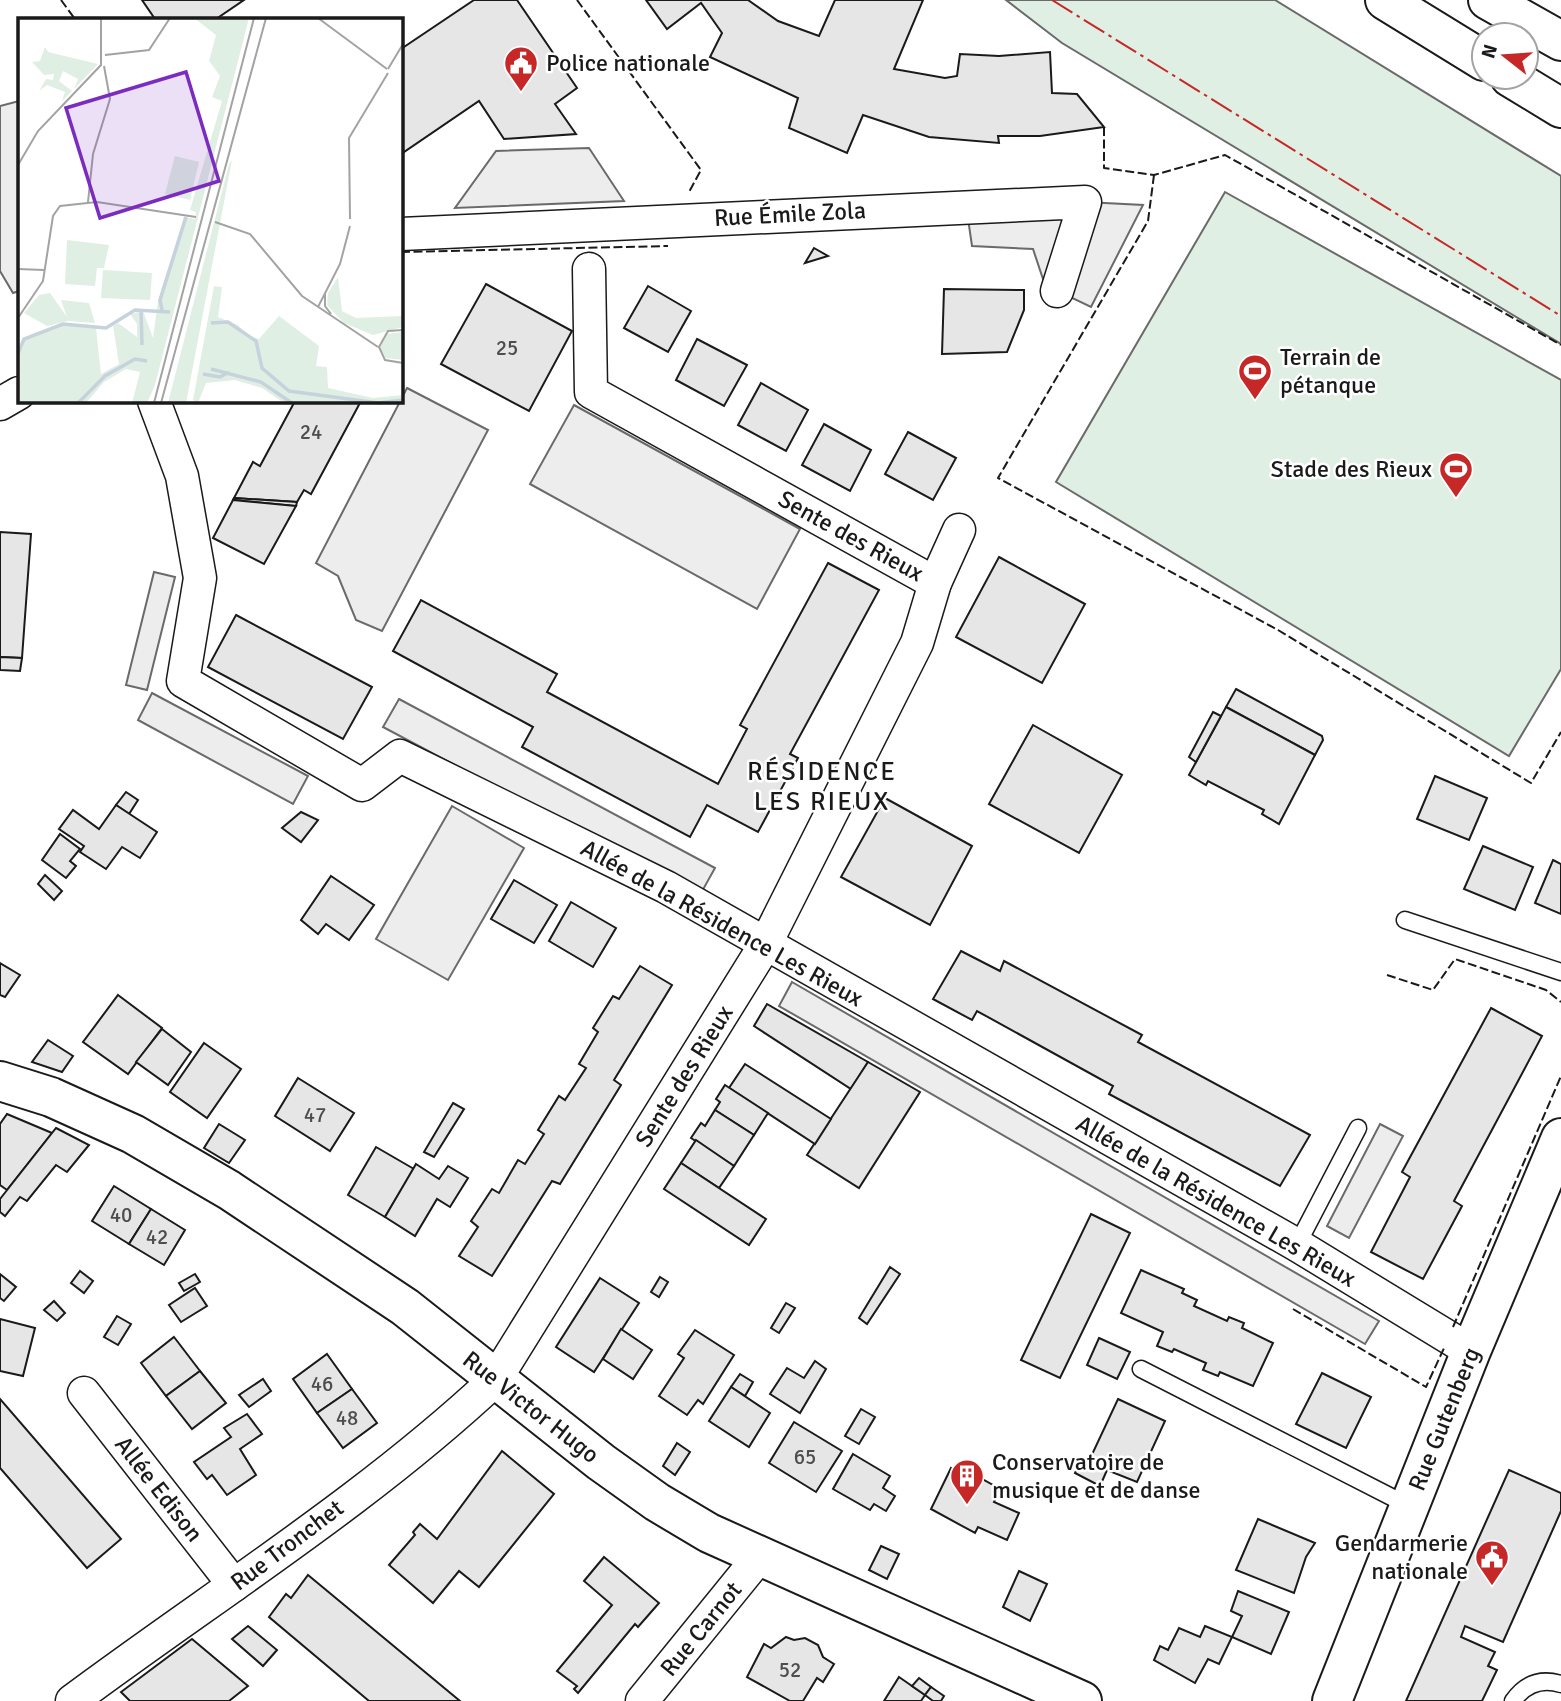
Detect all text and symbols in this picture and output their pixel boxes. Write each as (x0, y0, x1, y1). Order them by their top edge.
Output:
inset map (18, 18, 402, 402)
north arrow (1470, 21, 1540, 91)
text: N (1476, 41, 1503, 61)
public building icon: Police nationale (502, 44, 540, 93)
place label: Police nationale (546, 48, 710, 78)
street label: Rue Émile Zola (713, 195, 867, 233)
house number: 25 (496, 335, 518, 361)
place label: Terrain de pétanque (1280, 342, 1381, 400)
sports icon: Terrain de pétanque (1236, 352, 1274, 401)
house number: 24 (300, 419, 322, 445)
sports icon: Stade des Rieux (1437, 450, 1475, 499)
place label: Stade des Rieux (1271, 454, 1432, 484)
street label: Sente des Rieux (773, 484, 929, 588)
district label: RÉSIDENCE LES RIEUX (747, 756, 897, 818)
street label: Allée de la Résidence Les Rieux (576, 833, 868, 1013)
street label: Sente des Rieux (628, 1000, 740, 1152)
house number: 47 (304, 1102, 326, 1128)
street label: Allée de la Résidence Les Rieux (1071, 1108, 1361, 1294)
house number: 40 (110, 1202, 132, 1228)
house number: 42 (146, 1224, 168, 1250)
street label: Rue Gutenberg (1402, 1343, 1486, 1495)
street label: Rue Victor Hugo (457, 1344, 605, 1470)
house number: 46 (311, 1371, 333, 1397)
house number: 48 (336, 1405, 358, 1431)
street label: Allée Edison (108, 1430, 210, 1548)
house number: 65 (794, 1444, 816, 1470)
place label: Conservatoire de musique et de danse (992, 1447, 1201, 1505)
building icon: Conservatoire de musique et de danse (948, 1457, 986, 1506)
street label: Rue Tronchet (225, 1493, 349, 1597)
place label: Gendarmerie nationale (1335, 1528, 1468, 1586)
public building icon: Gendarmerie nationale (1473, 1538, 1511, 1587)
street label: Rue Carnot (654, 1576, 748, 1682)
house number: 52 (779, 1657, 801, 1683)

